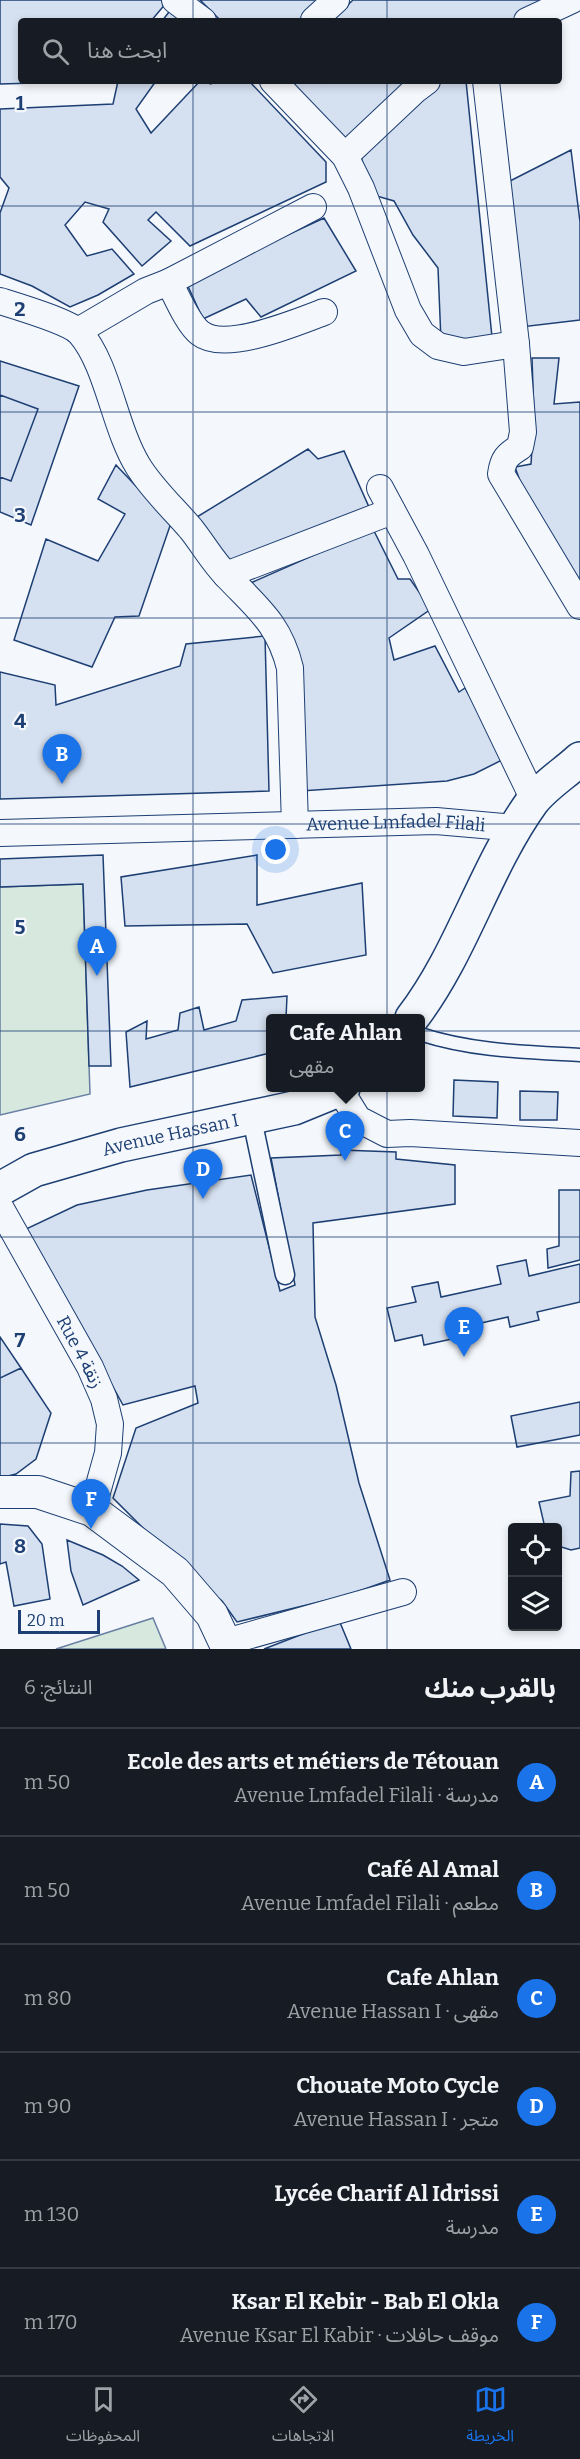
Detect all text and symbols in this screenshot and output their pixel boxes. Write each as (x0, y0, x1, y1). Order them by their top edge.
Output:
search box (18, 18, 562, 84)
icon: search (39, 35, 72, 68)
text: ابحث هنا (87, 37, 167, 64)
text: 1 (16, 91, 25, 115)
text: 2 (14, 297, 26, 321)
text: 3 (14, 503, 26, 527)
text: 4 (14, 709, 26, 733)
pin: B (42, 734, 82, 784)
street label: Avenue Lmfadel Filali (306, 810, 486, 836)
your location (261, 835, 290, 864)
text: 5 (15, 915, 26, 939)
pin: A (78, 926, 116, 976)
popup (266, 1014, 425, 1092)
text: Cafe Ahlan (289, 1019, 402, 1046)
text: مقهى (289, 1054, 334, 1078)
street label: Avenue Hassan I (100, 1109, 241, 1161)
pin: C (326, 1112, 364, 1161)
text: 6 (14, 1122, 26, 1146)
pin: D (184, 1150, 222, 1199)
pin: E (444, 1308, 484, 1357)
street label: Rue 4 زنقة (52, 1312, 108, 1392)
text: 7 (15, 1328, 26, 1352)
pin: F (72, 1480, 110, 1529)
map controls (508, 1523, 562, 1631)
button: locate (508, 1523, 562, 1577)
text: 8 (14, 1534, 26, 1558)
button: layers (508, 1577, 562, 1631)
scale bar (18, 1607, 100, 1634)
text: 20 m (27, 1611, 64, 1630)
text: بالقرب منك (425, 1673, 556, 1704)
text: النتائج: 6 (24, 1675, 92, 1699)
text: Ecole des arts et métiers de Tétouan (127, 1748, 499, 1775)
text: 50 m (24, 1770, 71, 1794)
text: A (529, 1770, 544, 1794)
text: مدرسة · Avenue Lmfadel Filali (234, 1783, 499, 1807)
text: Café Al Amal (367, 1856, 499, 1883)
text: 50 m (24, 1878, 71, 1902)
text: B (530, 1878, 543, 1902)
text: مطعم · Avenue Lmfadel Filali (241, 1891, 499, 1915)
text: Cafe Ahlan (386, 1964, 499, 1991)
text: 80 m (24, 1986, 72, 2010)
text: C (530, 1986, 543, 2010)
text: مقهى · Avenue Hassan I (287, 1999, 499, 2023)
text: Chouate Moto Cycle (296, 2072, 499, 2099)
text: 90 m (24, 2094, 72, 2118)
text: D (529, 2094, 544, 2118)
text: متجر · Avenue Hassan I (294, 2107, 499, 2131)
text: Lycée Charif Al Idrissi (274, 2180, 499, 2207)
text: 130 m (24, 2202, 79, 2226)
text: E (530, 2202, 543, 2226)
text: مدرسة (446, 2215, 499, 2239)
text: Ksar El Kebir - Bab El Okla (232, 2288, 499, 2315)
text: 170 m (24, 2310, 78, 2334)
text: F (531, 2310, 542, 2334)
text: موقف حافلات · Avenue Ksar El Kabir (180, 2323, 499, 2347)
tab: المحفوظات (66, 2383, 140, 2453)
tab: الاتجاهات (272, 2383, 334, 2453)
tab: الخريطة (466, 2383, 514, 2453)

